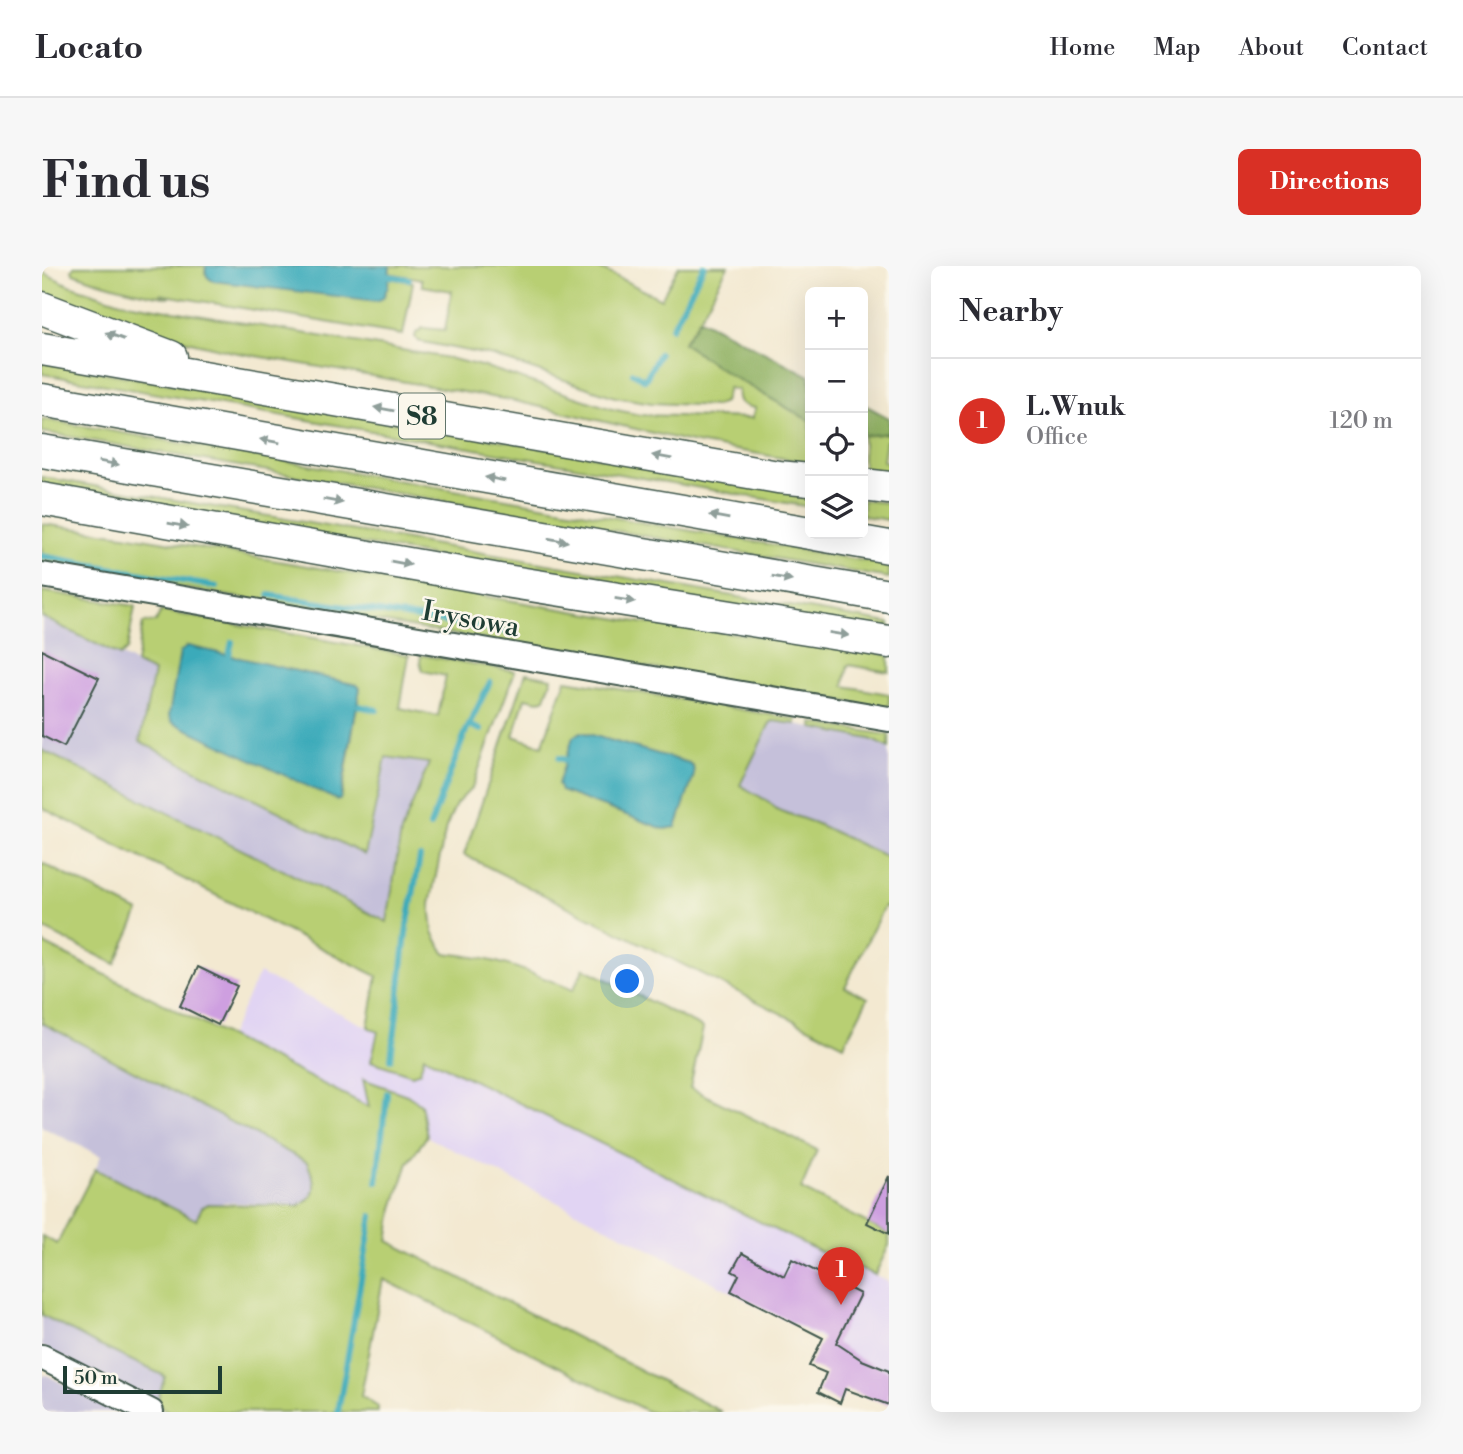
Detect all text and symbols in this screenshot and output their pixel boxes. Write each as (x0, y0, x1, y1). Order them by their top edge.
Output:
text: Locato (35, 28, 143, 69)
text: Home (1050, 33, 1115, 63)
text: Map (1153, 33, 1201, 63)
text: About (1239, 33, 1304, 63)
text: Contact (1342, 33, 1428, 63)
button: Directions (1238, 149, 1421, 215)
text: Find us (42, 152, 211, 213)
map controls (805, 287, 868, 539)
button: + (805, 287, 868, 350)
text: Nearby (959, 293, 1063, 331)
one-way arrow (104, 330, 125, 341)
button: − (805, 350, 868, 413)
text: L.Wnuk (1026, 391, 1125, 423)
road number: S8 (399, 393, 445, 438)
one-way arrow (373, 403, 395, 414)
text: 1 (976, 407, 988, 435)
text: 120 m (1329, 407, 1393, 435)
button: locate (805, 413, 868, 476)
text: Office (1026, 423, 1088, 451)
one-way arrow (259, 435, 281, 446)
one-way arrow (651, 451, 673, 462)
one-way arrow (98, 457, 120, 468)
one-way arrow (483, 473, 505, 484)
button: layers (805, 476, 868, 539)
one-way arrow (323, 496, 345, 507)
one-way arrow (708, 511, 730, 522)
one-way arrow (167, 519, 189, 530)
one-way arrow (547, 535, 569, 546)
one-way arrow (390, 558, 412, 569)
one-way arrow (771, 573, 793, 584)
street label: Irysowa (419, 594, 523, 645)
one-way arrow (614, 595, 636, 606)
one-way arrow (828, 629, 850, 640)
your location (610, 964, 644, 998)
pin: 1 (818, 1247, 864, 1305)
scale bar (63, 1363, 222, 1395)
text: 50 m (74, 1366, 118, 1390)

